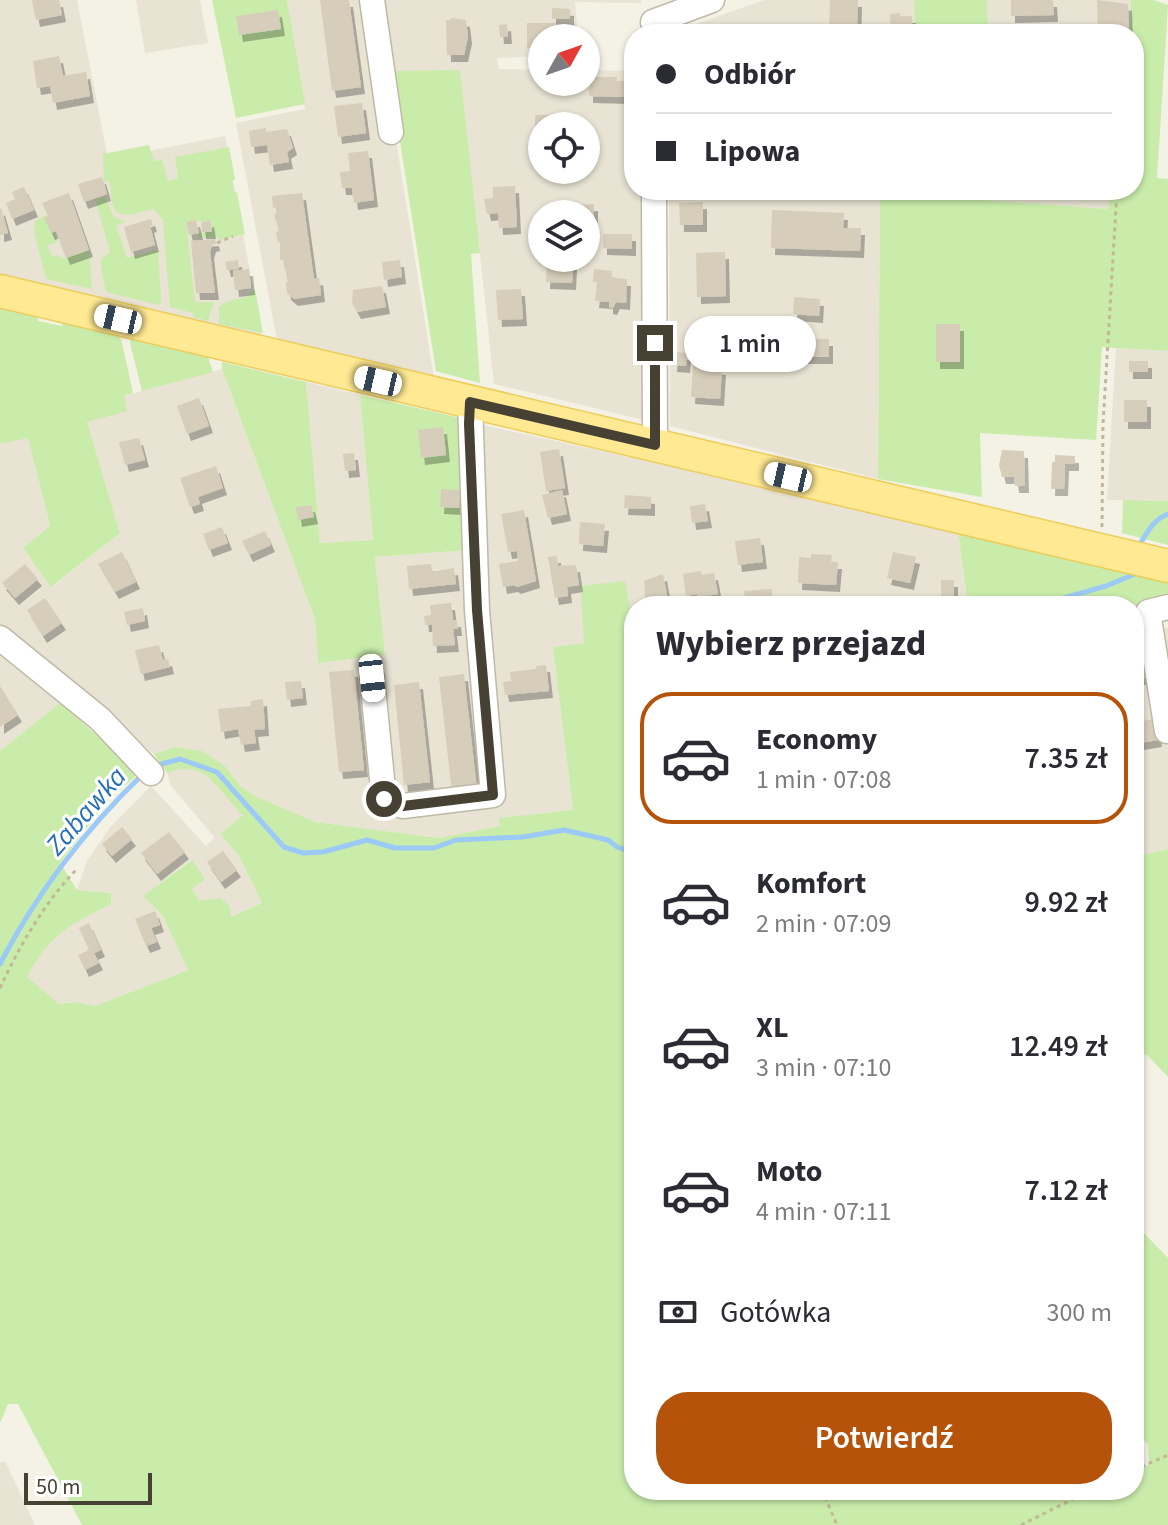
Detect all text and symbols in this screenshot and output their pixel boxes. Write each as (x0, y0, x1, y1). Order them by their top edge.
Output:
north arrow (528, 24, 600, 96)
map controls (528, 24, 600, 272)
text: Odbiór (704, 53, 796, 96)
button: locate (528, 112, 600, 184)
text: Lipowa (704, 130, 800, 173)
button: layers (528, 200, 600, 272)
car (92, 302, 144, 336)
callout: 1 min (683, 315, 815, 371)
route end (637, 325, 673, 361)
text: 1 min (719, 325, 781, 362)
car (352, 364, 404, 398)
car (762, 460, 814, 494)
text: Wybierz przejazd (656, 618, 926, 669)
car (358, 653, 386, 703)
text: Economy (756, 718, 877, 761)
icon: car (660, 722, 732, 794)
text: 7.35 zł (1024, 737, 1108, 780)
water label: Zabawka (35, 758, 136, 865)
text: 1 min · 07:08 (756, 761, 891, 798)
route start (366, 781, 402, 817)
text: Komfort (756, 862, 866, 905)
icon: car (660, 866, 732, 938)
text: 9.92 zł (1024, 881, 1108, 924)
text: 2 min · 07:09 (756, 905, 891, 942)
text: XL (756, 1006, 789, 1049)
icon: car (660, 1010, 732, 1082)
text: 12.49 zł (1009, 1025, 1108, 1068)
text: 3 min · 07:10 (756, 1049, 891, 1086)
text: Moto (756, 1150, 822, 1193)
icon: car (660, 1154, 732, 1226)
text: 7.12 zł (1024, 1169, 1108, 1212)
text: 4 min · 07:11 (756, 1193, 891, 1230)
icon: cash (656, 1290, 700, 1334)
text: Gotówka (720, 1291, 831, 1334)
text: 300 m (1046, 1294, 1112, 1331)
button: Potwierdź (656, 1392, 1112, 1484)
scale bar (24, 1469, 152, 1505)
text: 50 m (36, 1471, 81, 1503)

